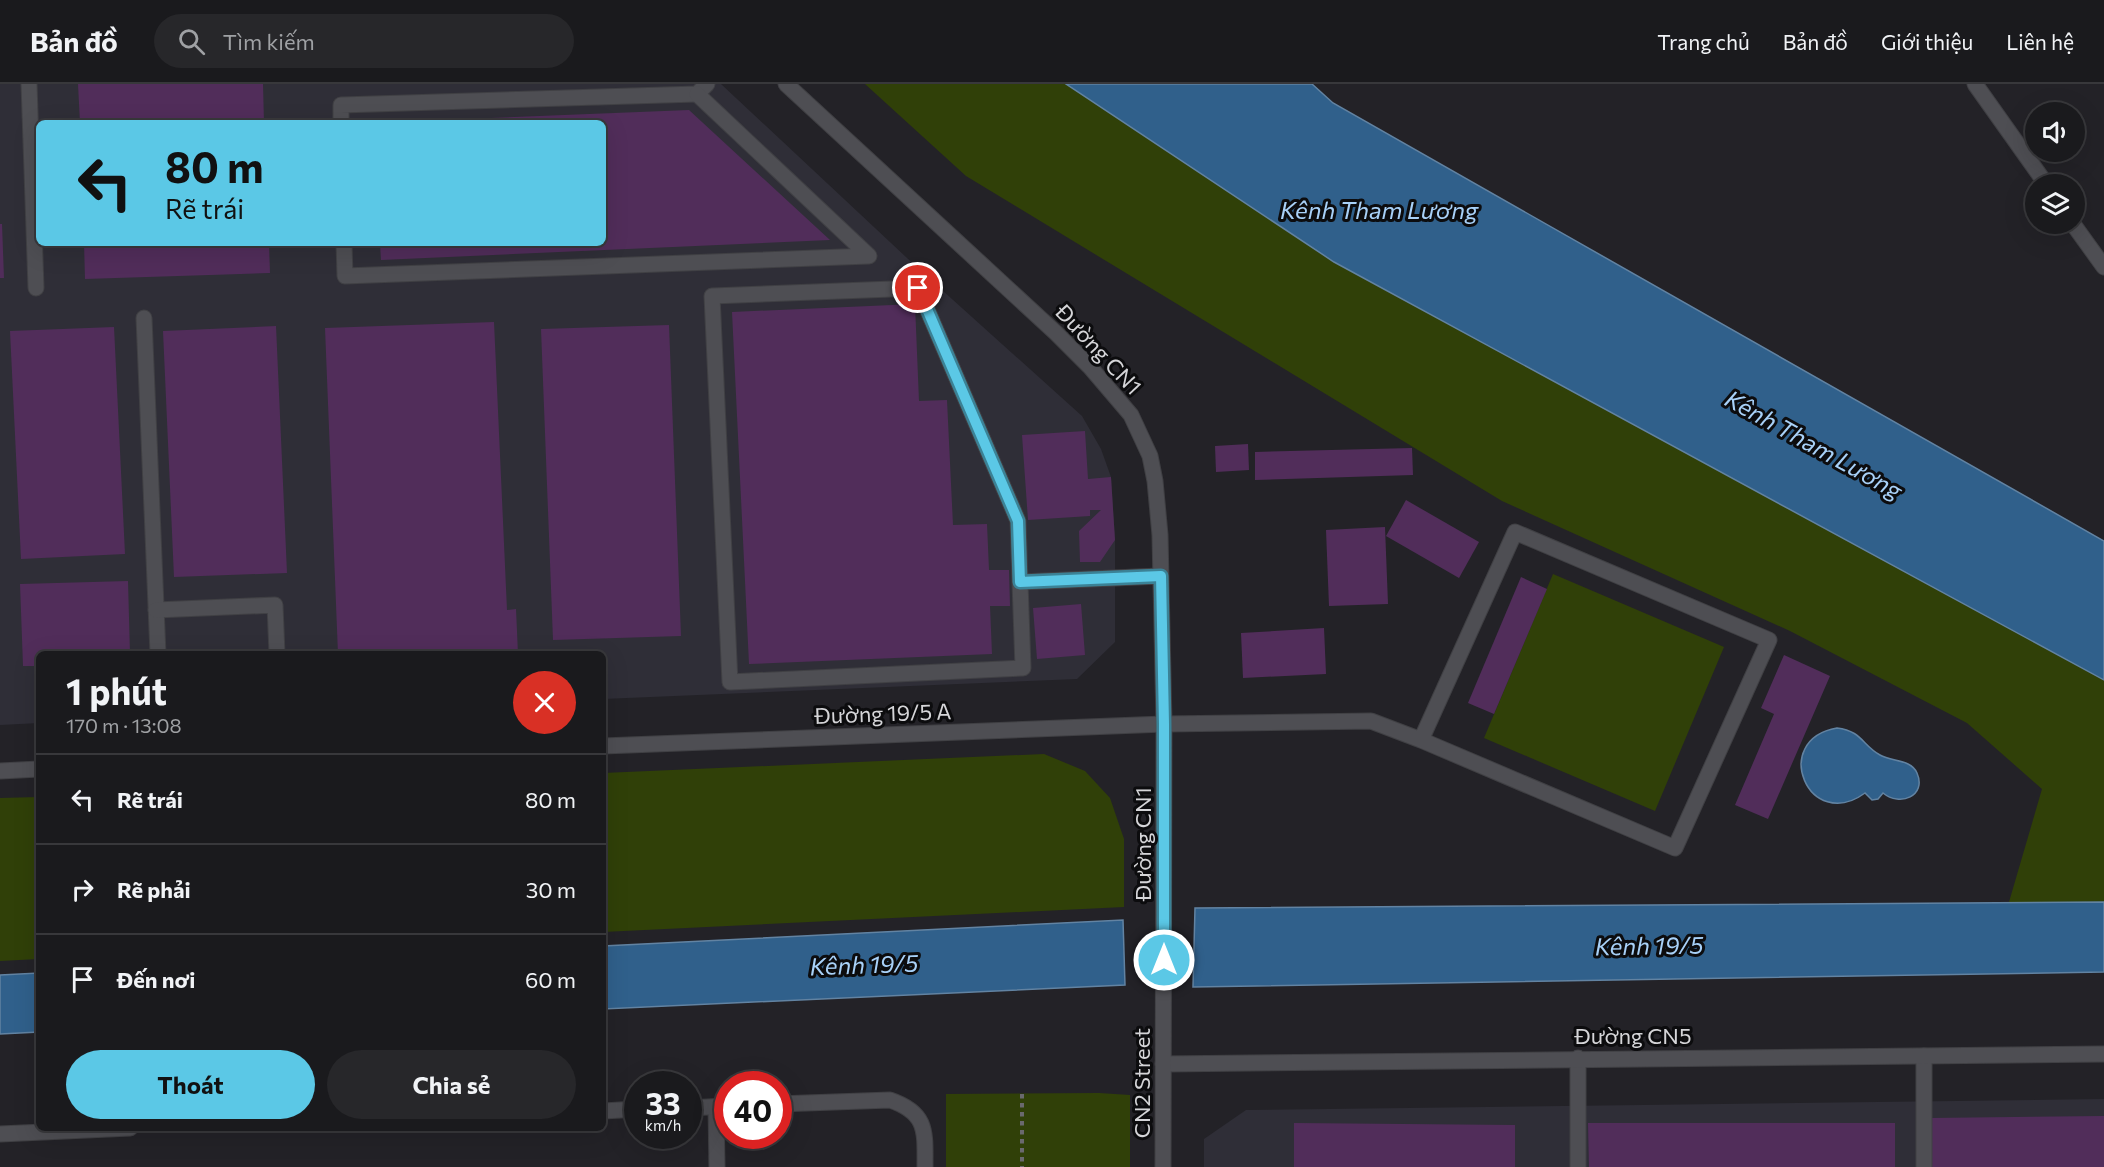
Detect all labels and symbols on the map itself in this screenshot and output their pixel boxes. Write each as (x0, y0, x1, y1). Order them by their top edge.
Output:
water label: Kênh Tham Lương (1280, 195, 1479, 224)
pin (892, 262, 943, 313)
street label: Đường CN1 (1050, 297, 1148, 400)
water label: Kênh Tham Lương (1720, 383, 1908, 505)
street label: Đường 19/5 A (813, 697, 952, 729)
street label: Đường CN1 (1129, 787, 1156, 902)
position arrow (1132, 928, 1196, 992)
water label: Kênh 19/5 (1594, 930, 1704, 960)
water label: Kênh 19/5 (809, 948, 919, 980)
street label: Đường CN5 (1573, 1022, 1692, 1049)
street label: CN2 Street (1128, 1028, 1155, 1138)
speed limit sign: 40 (714, 1071, 792, 1149)

